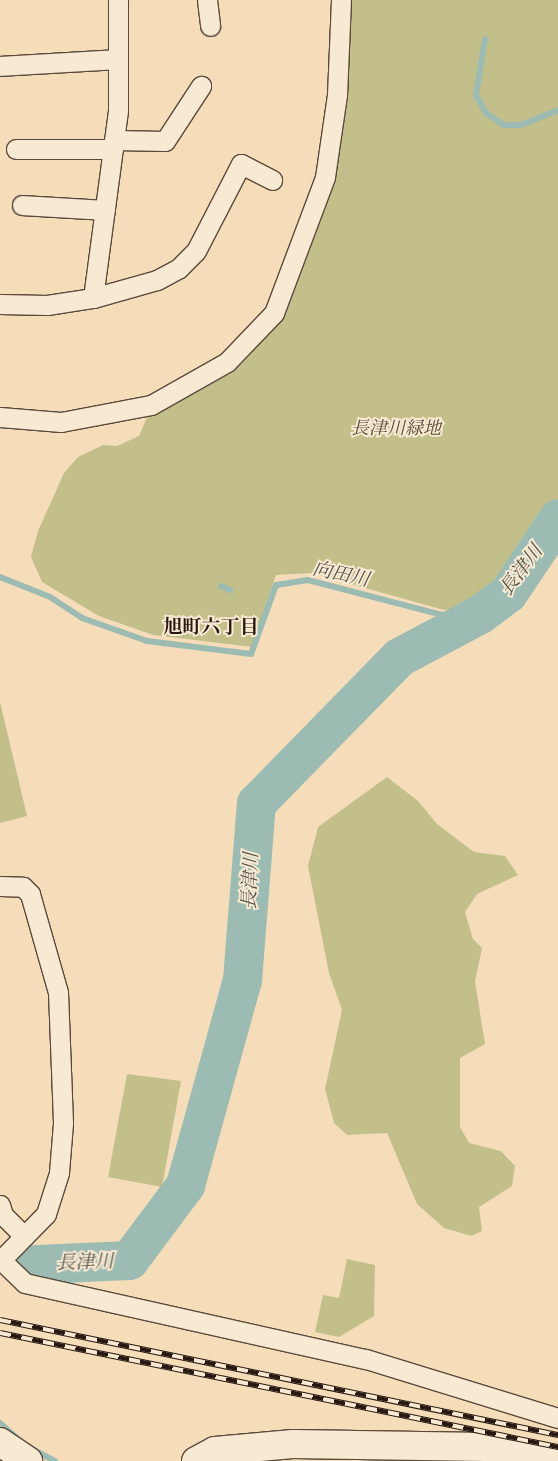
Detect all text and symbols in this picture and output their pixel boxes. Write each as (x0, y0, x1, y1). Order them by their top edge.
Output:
park label: 長津川緑地 (351, 417, 441, 439)
water label: 長津川 (495, 540, 547, 600)
water label: 向田川 (311, 557, 371, 591)
district label: 旭町六丁目 (164, 616, 258, 638)
water label: 長津川 (238, 852, 262, 910)
water label: 長津川 (56, 1250, 114, 1274)

